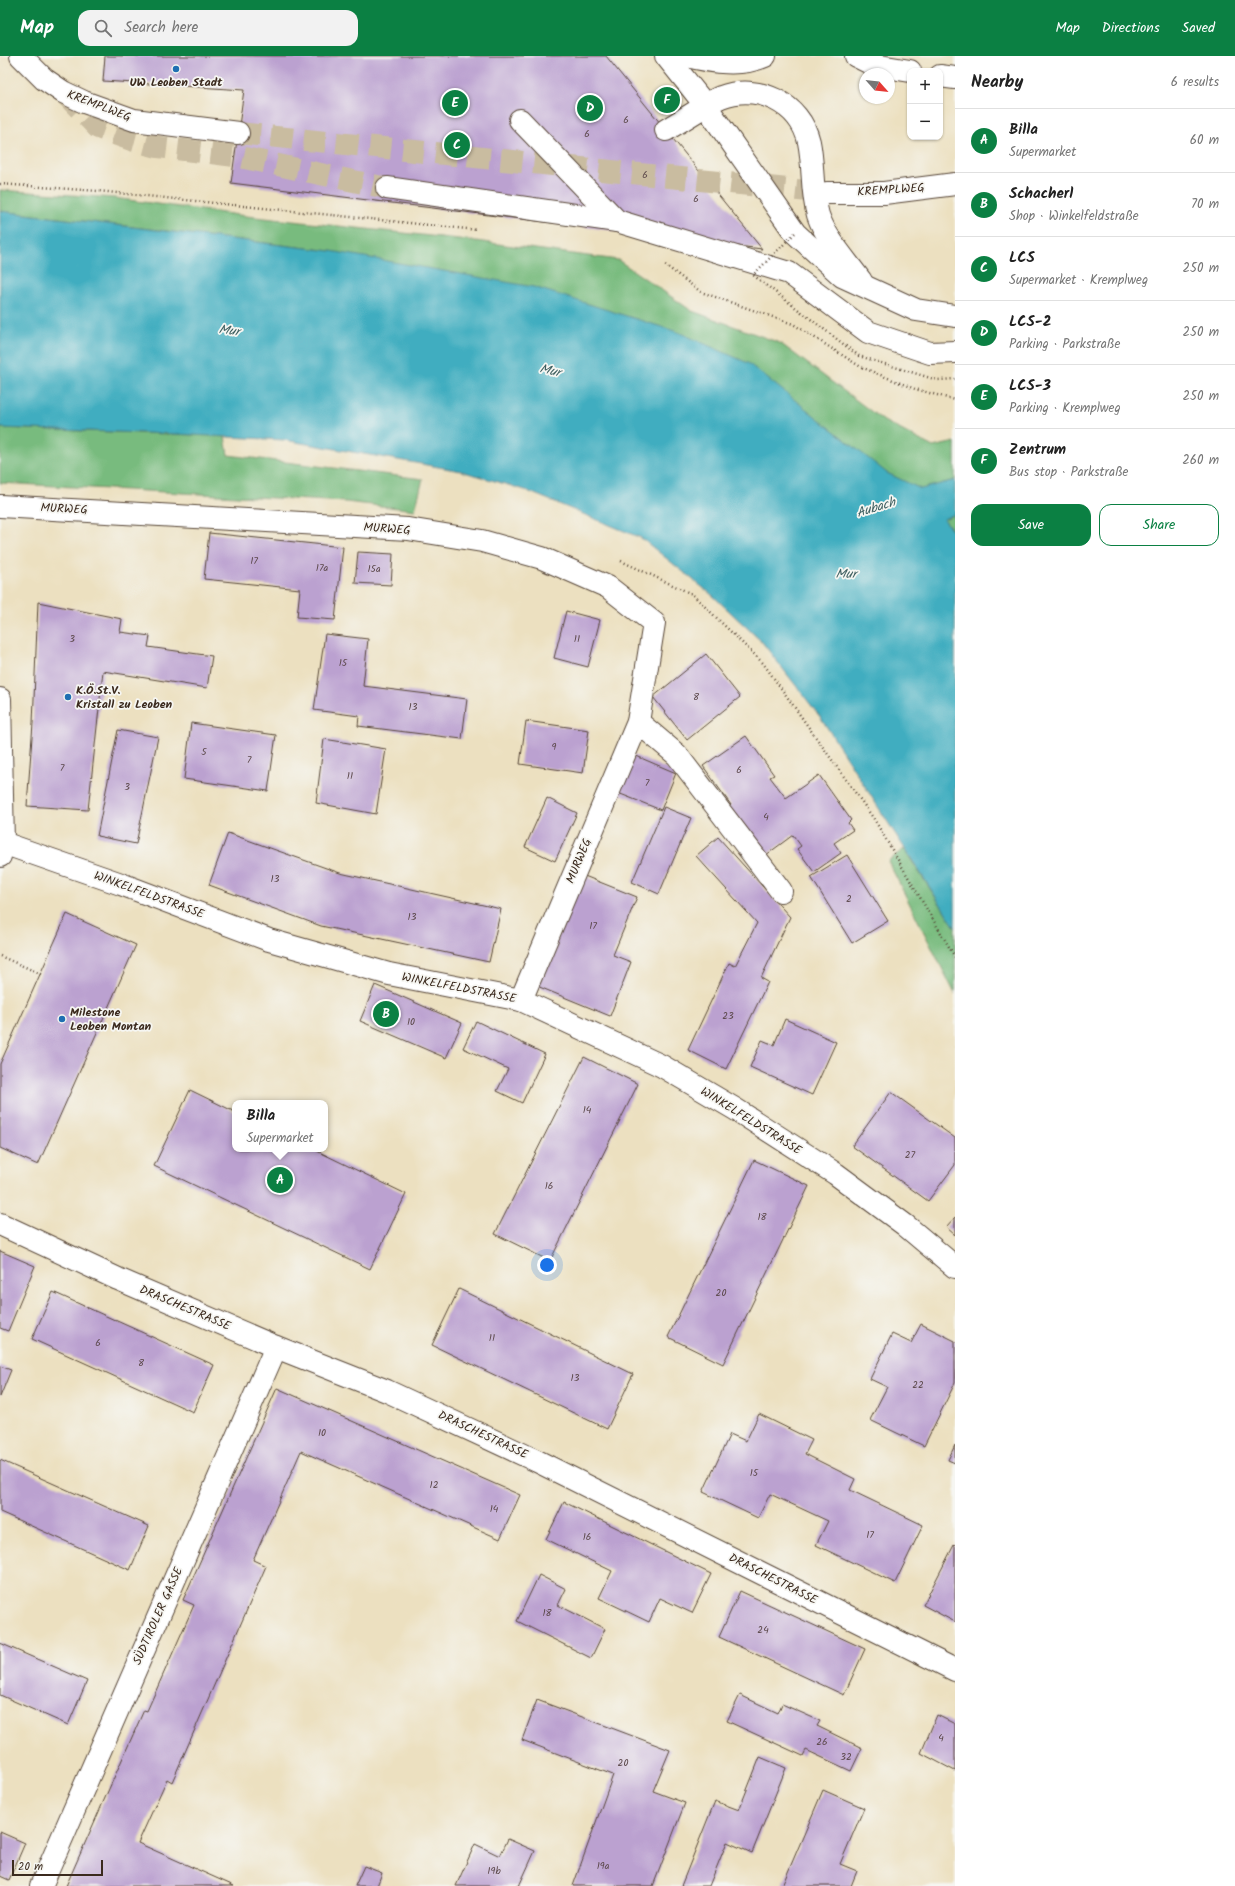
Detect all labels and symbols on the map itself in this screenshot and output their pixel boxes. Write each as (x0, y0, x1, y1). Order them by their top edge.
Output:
marker: UW Leoben Stadt (171, 64, 181, 74)
north arrow (859, 68, 895, 104)
place label: UW Leoben Stadt (129, 73, 223, 92)
street label: KREMPLWEG (64, 85, 134, 127)
pin: F (654, 85, 680, 115)
pin: E (442, 88, 468, 118)
pin: D (577, 93, 603, 123)
house number: 6 (623, 112, 629, 128)
house number: 6 (584, 126, 590, 142)
pin: C (444, 130, 470, 160)
house number: 6 (642, 167, 648, 183)
street label: KREMPLWEG (857, 178, 925, 202)
house number: 6 (693, 191, 699, 207)
water label: Mur (217, 319, 243, 343)
water label: Mur (538, 359, 565, 384)
water label: Aubach (854, 492, 899, 524)
street label: MURWEG (40, 498, 88, 520)
street label: MURWEG (363, 518, 411, 540)
house number: 17 (250, 553, 258, 569)
house number: 17a (316, 560, 329, 576)
house number: 15a (367, 561, 381, 577)
water label: Mur (836, 564, 859, 585)
house number: 3 (69, 631, 75, 647)
house number: 11 (574, 631, 580, 647)
house number: 15 (339, 655, 348, 671)
place label: K.Ö.St.V. Kristall zu Leoben (76, 681, 173, 714)
house number: 8 (693, 689, 700, 705)
marker: K.Ö.St.V. Kristall zu Leoben (63, 692, 73, 702)
house number: 13 (409, 699, 418, 715)
house number: 9 (552, 739, 557, 755)
house number: 5 (201, 744, 207, 760)
house number: 7 (247, 752, 252, 768)
house number: 7 (60, 760, 65, 776)
house number: 6 (736, 762, 742, 778)
house number: 11 (347, 768, 353, 784)
house number: 7 (645, 775, 650, 791)
house number: 3 (124, 779, 130, 795)
house number: 4 (763, 809, 769, 825)
street label: MURWEG (561, 835, 597, 887)
street label: WINKELFELDSTRASSE (91, 866, 208, 924)
house number: 13 (271, 871, 280, 887)
house number: 2 (846, 891, 852, 907)
house number: 13 (408, 909, 417, 925)
house number: 17 (589, 918, 597, 934)
street label: WINKELFELDSTRASSE (400, 968, 519, 1009)
pin: B (373, 999, 399, 1029)
place label: Milestone Leoben Montan (70, 1003, 152, 1036)
house number: 23 (722, 1008, 734, 1024)
marker: Milestone Leoben Montan (57, 1014, 67, 1024)
house number: 10 (407, 1014, 415, 1030)
street label: WINKELFELDSTRASSE (697, 1082, 806, 1160)
house number: 14 (583, 1102, 592, 1118)
house number: 27 (905, 1147, 916, 1163)
pin: A (267, 1165, 293, 1195)
house number: 16 (545, 1178, 553, 1194)
house number: 18 (757, 1209, 768, 1225)
your location (537, 1255, 557, 1275)
street label: DRASCHESTRASSE (136, 1280, 234, 1336)
house number: 20 (716, 1285, 726, 1301)
house number: 11 (489, 1330, 495, 1346)
house number: 6 (95, 1335, 101, 1351)
house number: 8 (138, 1355, 145, 1371)
house number: 13 (571, 1370, 580, 1386)
house number: 22 (912, 1377, 924, 1393)
street label: DRASCHESTRASSE (435, 1406, 532, 1465)
house number: 10 (318, 1425, 326, 1441)
house number: 15 (750, 1465, 759, 1481)
house number: 12 (430, 1477, 439, 1493)
house number: 14 (490, 1501, 499, 1517)
house number: 17 (866, 1527, 874, 1543)
house number: 16 (583, 1529, 591, 1545)
street label: DRASCHESTRASSE (725, 1548, 822, 1610)
street label: SÜDTIROLER GASSE (128, 1563, 189, 1668)
house number: 18 (542, 1605, 553, 1621)
house number: 24 (757, 1622, 769, 1638)
house number: 4 (938, 1730, 944, 1746)
house number: 26 (816, 1734, 828, 1750)
house number: 32 (840, 1749, 852, 1765)
house number: 20 (618, 1755, 628, 1771)
scale bar (12, 1858, 103, 1877)
house number: 19a (597, 1858, 610, 1874)
house number: 19b (487, 1863, 501, 1879)

